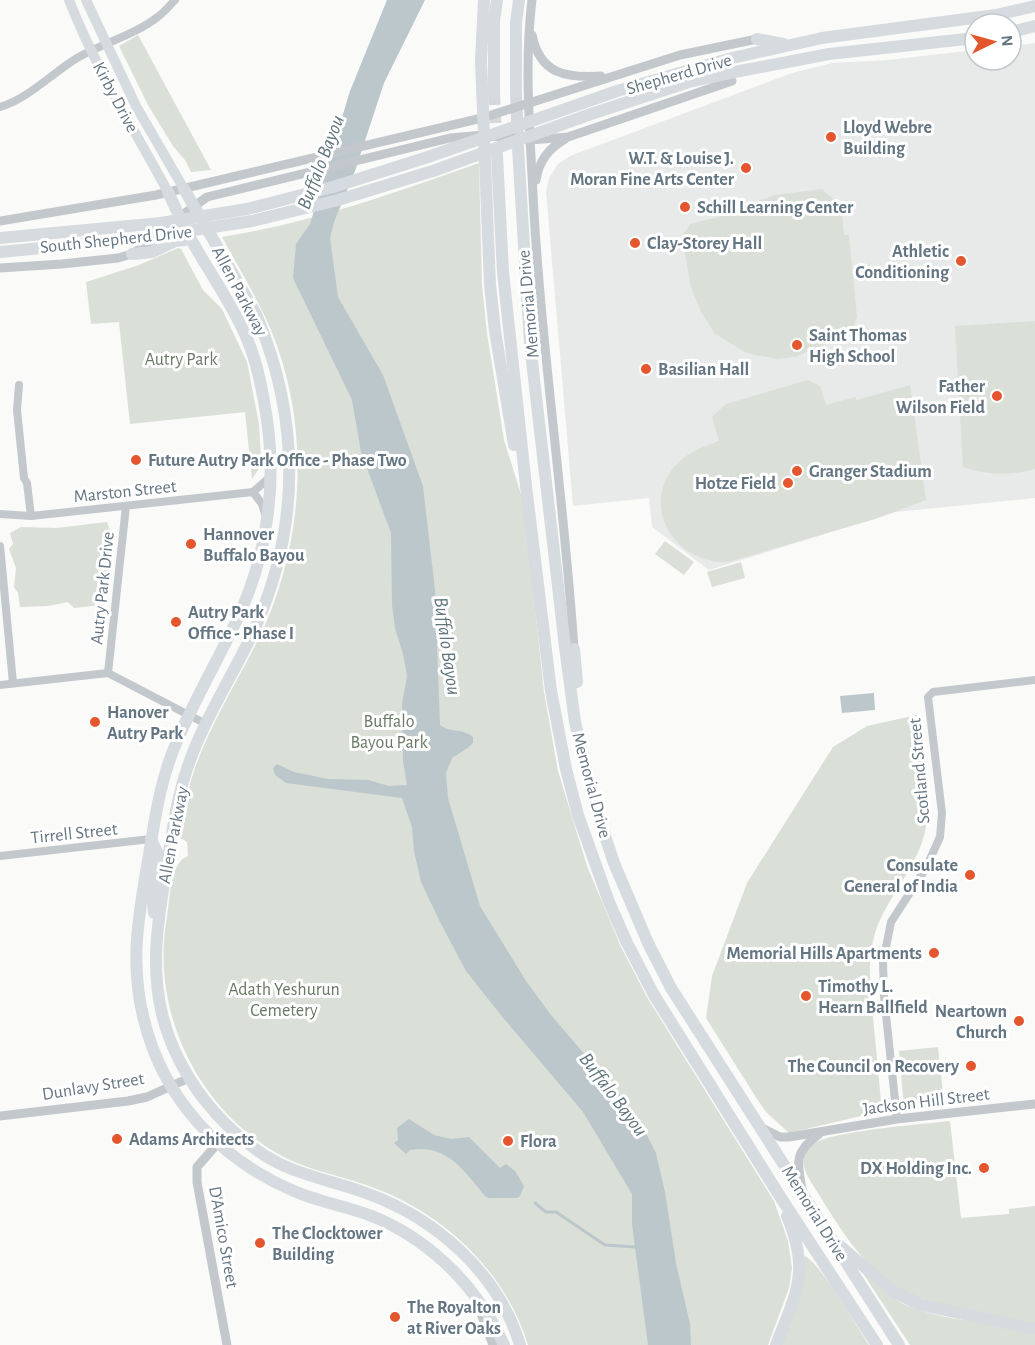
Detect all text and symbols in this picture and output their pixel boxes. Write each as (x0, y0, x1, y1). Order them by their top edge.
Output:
north arrow (963, 12, 1023, 72)
text: N (998, 35, 1015, 47)
street label: Shepherd Drive (625, 51, 734, 99)
street label: Kirby Drive (89, 59, 141, 136)
water label: Buffalo Bayou (294, 113, 348, 212)
place label: Lloyd Webre Building (843, 119, 932, 158)
marker: Lloyd Webre Building (824, 130, 838, 144)
place label: W.T. & Louise J. Moran Fine Arts Center (570, 150, 735, 189)
marker: W.T. & Louise J. Moran Fine Arts Center (739, 161, 753, 175)
place label: Schill Learning Center (697, 199, 854, 217)
marker: Schill Learning Center (678, 200, 692, 214)
street label: South Shepherd Drive (39, 223, 193, 257)
place label: Clay-Storey Hall (647, 235, 762, 253)
marker: Clay-Storey Hall (628, 236, 642, 250)
place label: Athletic Conditioning (855, 243, 950, 282)
street label: Allen Parkway (208, 244, 270, 339)
street label: Memorial Drive (515, 249, 543, 359)
marker: Athletic Conditioning (954, 254, 968, 268)
place label: Saint Thomas High School (809, 327, 907, 366)
marker: Saint Thomas High School (790, 338, 804, 352)
park label: Autry Park (145, 351, 218, 369)
place label: Basilian Hall (658, 361, 749, 379)
marker: Basilian Hall (639, 362, 653, 376)
place label: Father Wilson Field (896, 378, 986, 417)
marker: Father Wilson Field (990, 389, 1004, 403)
place label: Future Autry Park Office - Phase Two (148, 452, 407, 470)
marker: Future Autry Park Office - Phase Two (129, 453, 143, 467)
place label: Granger Stadium (809, 463, 932, 481)
marker: Granger Stadium (790, 464, 804, 478)
place label: Hotze Field (695, 475, 777, 493)
marker: Hotze Field (781, 476, 795, 490)
street label: Marston Street (73, 478, 178, 506)
place label: Hannover Buffalo Bayou (203, 526, 305, 565)
street label: Autry Park Drive (88, 531, 118, 645)
marker: Hannover Buffalo Bayou (184, 537, 198, 551)
water label: Buffalo Bayou (430, 596, 464, 697)
place label: Autry Park Office - Phase I (188, 604, 294, 643)
marker: Autry Park Office - Phase I (169, 615, 183, 629)
place label: Hanover Autry Park (107, 704, 183, 743)
park label: Buffalo Bayou Park (350, 713, 428, 752)
marker: Hanover Autry Park (88, 715, 102, 729)
street label: Scotland Street (906, 717, 934, 825)
street label: Memorial Drive (568, 731, 614, 840)
street label: Allen Parkway (156, 785, 192, 885)
street label: Tirrell Street (30, 820, 119, 848)
place label: Consulate General of India (844, 857, 958, 896)
marker: Consulate General of India (963, 868, 977, 882)
place label: Memorial Hills Apartments (726, 945, 922, 963)
marker: Memorial Hills Apartments (927, 946, 941, 960)
place label: Timothy L. Hearn Ballfield (818, 978, 928, 1017)
park label: Adath Yeshurun Cemetery (228, 981, 340, 1020)
marker: Timothy L. Hearn Ballfield (799, 989, 813, 1003)
place label: Neartown Church (935, 1003, 1007, 1042)
marker: Neartown Church (1012, 1014, 1026, 1028)
water label: Buffalo Bayou (575, 1049, 651, 1140)
place label: The Council on Recovery (787, 1058, 960, 1076)
marker: The Council on Recovery (964, 1059, 978, 1073)
street label: Dunlavy Street (41, 1070, 146, 1104)
street label: Jackson Hill Street (862, 1085, 991, 1119)
place label: Adams Architects (129, 1131, 254, 1149)
marker: Adams Architects (110, 1132, 124, 1146)
place label: Flora (520, 1133, 557, 1151)
marker: Flora (501, 1134, 515, 1148)
place label: DX Holding Inc. (860, 1160, 972, 1178)
marker: DX Holding Inc. (977, 1161, 991, 1175)
street label: Memorial Drive (778, 1163, 851, 1264)
street label: D'Amico Street (205, 1185, 241, 1290)
place label: The Clocktower Building (272, 1225, 383, 1264)
marker: The Clocktower Building (253, 1236, 267, 1250)
place label: The Royalton at River Oaks (407, 1299, 501, 1338)
marker: The Royalton at River Oaks (388, 1310, 402, 1324)

